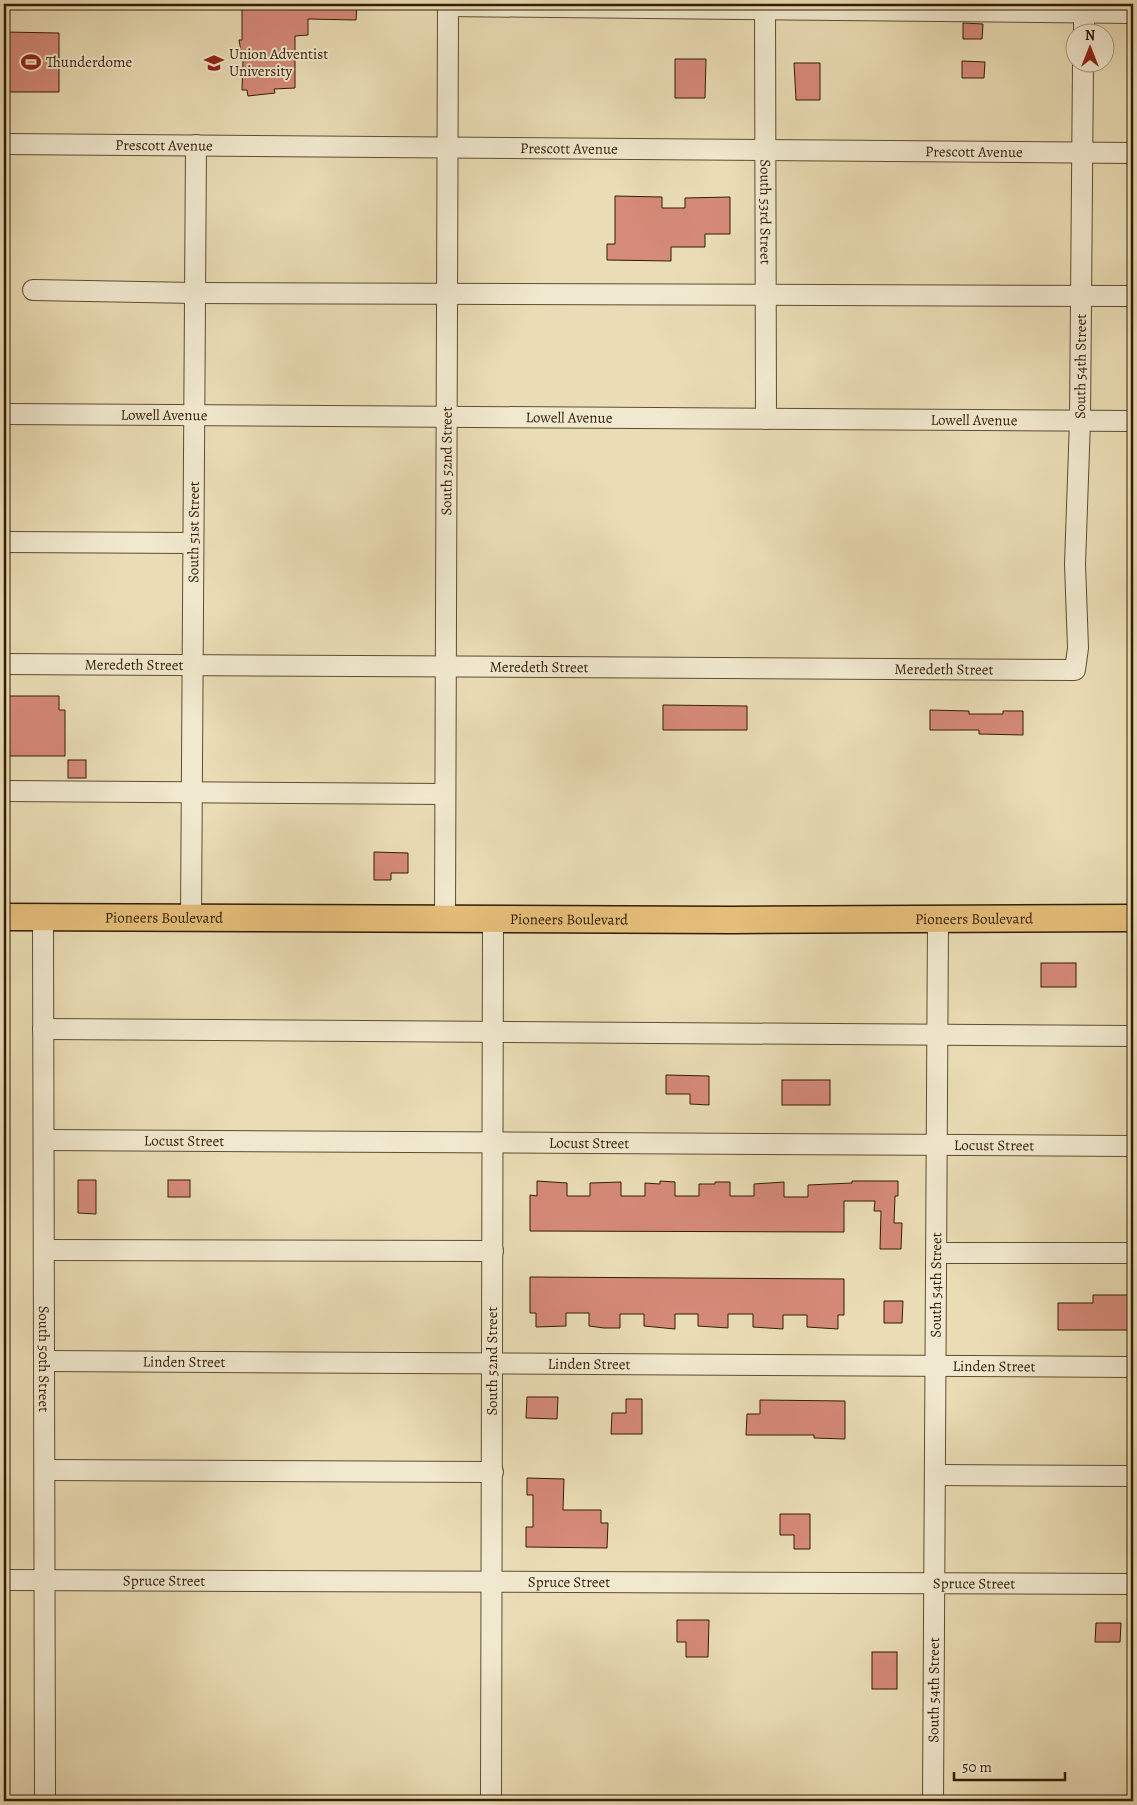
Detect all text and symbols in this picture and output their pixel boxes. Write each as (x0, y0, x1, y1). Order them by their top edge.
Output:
north arrow (1064, 22, 1114, 72)
text: N (1085, 26, 1095, 45)
place label: Union Adventist University (229, 44, 328, 81)
sports icon: Thunderdome (20, 51, 42, 73)
place label: Thunderdome (46, 52, 133, 72)
school or university icon: Union Adventist University (203, 52, 225, 74)
street label: Prescott Avenue (115, 135, 213, 156)
street label: Prescott Avenue (520, 138, 618, 159)
street label: Prescott Avenue (925, 141, 1023, 162)
street label: South 53rd Street (755, 159, 776, 265)
street label: South 54th Street (1070, 314, 1091, 419)
street label: Lowell Avenue (120, 405, 208, 425)
street label: South 52nd Street (436, 406, 457, 516)
street label: Lowell Avenue (525, 407, 613, 428)
street label: Lowell Avenue (930, 410, 1018, 430)
street label: South 51st Street (183, 481, 204, 583)
street label: Meredeth Street (84, 654, 184, 675)
street label: Meredeth Street (489, 657, 589, 677)
street label: Meredeth Street (894, 659, 994, 680)
street label: Pioneers Boulevard (105, 907, 224, 928)
street label: Pioneers Boulevard (915, 908, 1034, 929)
street label: Pioneers Boulevard (510, 909, 629, 930)
street label: Locust Street (144, 1131, 224, 1151)
street label: Locust Street (549, 1133, 629, 1153)
street label: Locust Street (954, 1135, 1034, 1155)
street label: South 54th Street (926, 1232, 946, 1338)
street label: South 50th Street (34, 1306, 54, 1412)
street label: South 52nd Street (482, 1306, 502, 1416)
street label: Linden Street (142, 1352, 226, 1372)
street label: Linden Street (547, 1354, 631, 1374)
street label: Linden Street (952, 1356, 1036, 1376)
street label: Spruce Street (123, 1570, 205, 1591)
street label: Spruce Street (528, 1572, 610, 1592)
street label: Spruce Street (933, 1573, 1015, 1594)
street label: South 54th Street (923, 1637, 944, 1743)
scale bar (954, 1750, 1066, 1782)
text: 50 m (962, 1757, 992, 1777)

